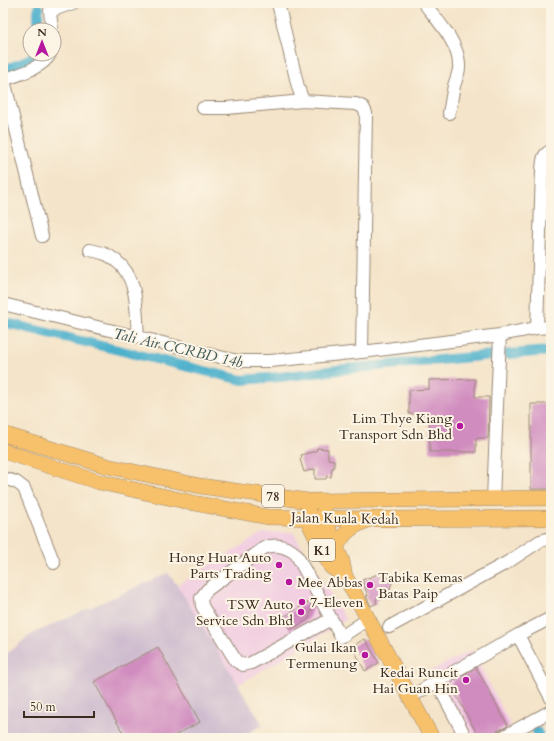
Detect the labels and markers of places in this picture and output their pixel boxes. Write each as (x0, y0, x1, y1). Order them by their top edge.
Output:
place label: Lim Thye Kiang Transport Sdn Bhd (339, 409, 453, 444)
marker: Lim Thye Kiang Transport Sdn Bhd (455, 421, 465, 431)
place label: Hong Huat Auto Parts Trading (169, 548, 271, 583)
marker: Hong Huat Auto Parts Trading (274, 560, 284, 570)
place label: Tabika Kemas Batas Paip (378, 568, 463, 603)
place label: Mee Abbas (297, 573, 363, 592)
marker: Mee Abbas (284, 577, 294, 587)
marker: Tabika Kemas Batas Paip (365, 580, 375, 590)
place label: 7-Eleven (310, 593, 363, 612)
place label: TSW Auto Service Sdn Bhd (196, 595, 294, 630)
marker: 7-Eleven (297, 597, 307, 607)
marker: TSW Auto Service Sdn Bhd (296, 607, 306, 617)
place label: Gulai Ikan Termenung (286, 638, 357, 673)
marker: Gulai Ikan Termenung (360, 650, 370, 660)
place label: Kedai Runcit Hai Guan Hin (372, 663, 459, 698)
marker: Kedai Runcit Hai Guan Hin (461, 675, 471, 685)

